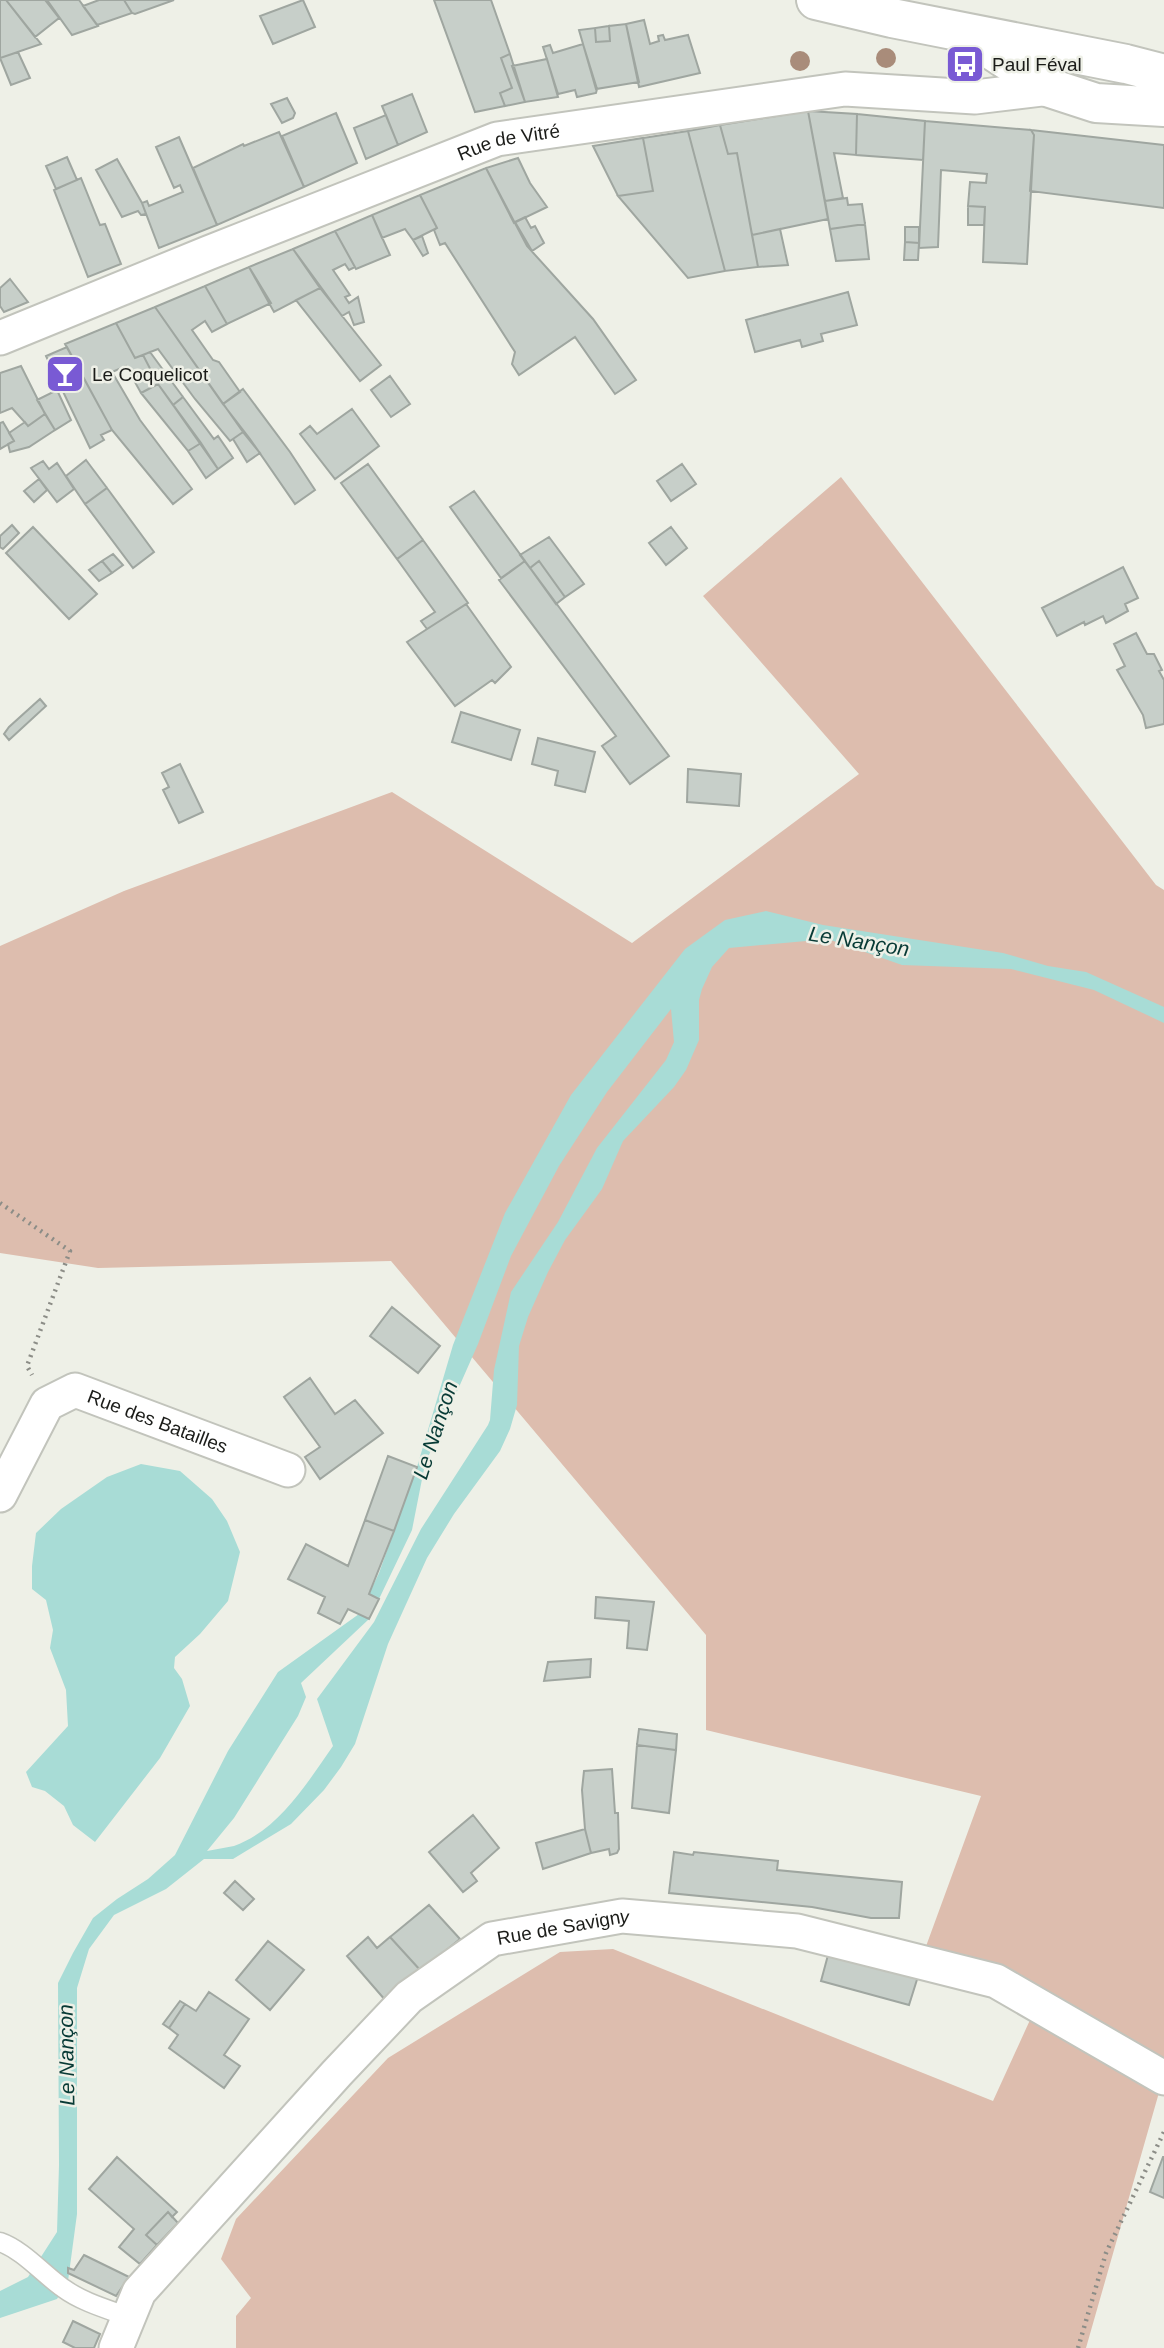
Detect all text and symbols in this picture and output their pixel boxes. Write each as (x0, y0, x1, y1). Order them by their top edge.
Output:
bus stop icon: Paul Féval (944, 43, 986, 85)
place label: Paul Féval (992, 54, 1082, 75)
street label: Rue de Vitré (454, 120, 561, 164)
bar icon: Le Coquelicot (44, 353, 86, 395)
place label: Le Coquelicot (92, 364, 209, 385)
water label: Le Nançon (807, 922, 911, 960)
water label: Le Nançon (408, 1378, 462, 1482)
street label: Rue des Batailles (85, 1385, 231, 1457)
street label: Rue de Savigny (495, 1905, 631, 1948)
water label: Le Nançon (54, 2004, 78, 2106)

